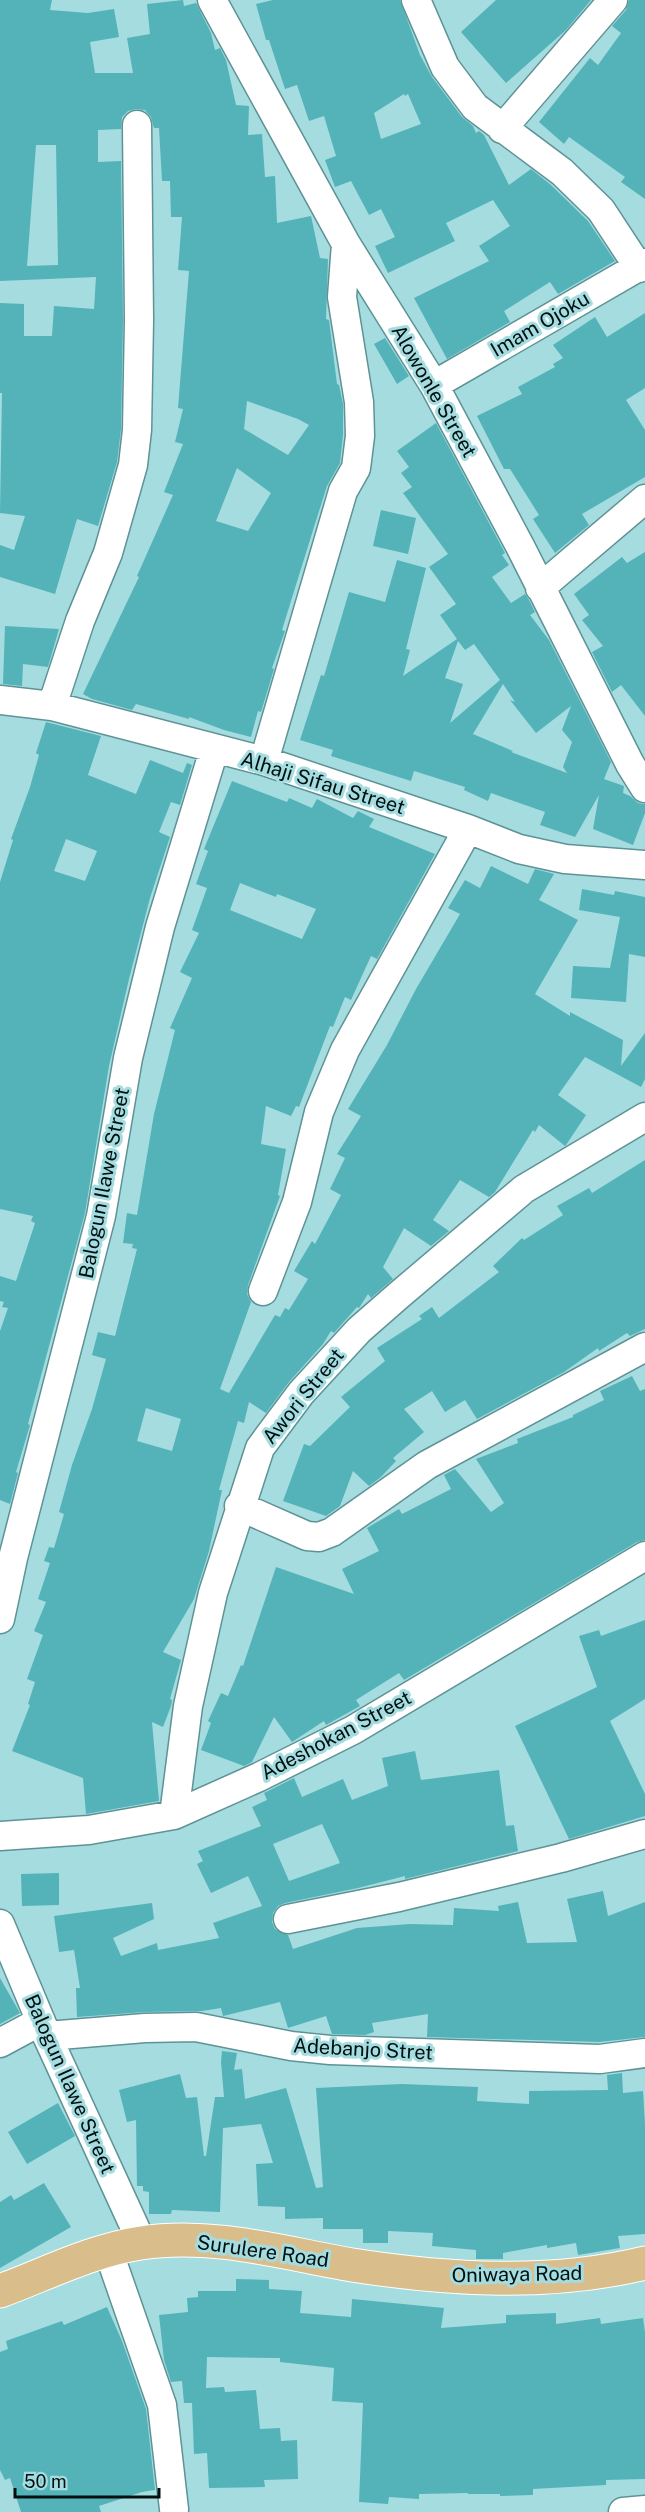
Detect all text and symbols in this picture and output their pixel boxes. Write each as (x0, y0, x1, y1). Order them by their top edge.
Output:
street label: Imam Ojoku (486, 286, 594, 362)
street label: Alowonle Street (386, 320, 482, 462)
street label: Alhaji Sifau Street (238, 747, 408, 819)
street label: Balogun Ilawe Street (74, 1086, 134, 1280)
street label: Awori Street (257, 1343, 349, 1449)
street label: Adeshokan Street (257, 1685, 415, 1785)
street label: Balogun Ilawe Street (20, 1991, 120, 2177)
street label: Adebanjo Stret (292, 2033, 434, 2065)
street label: Surulere Road (196, 2230, 330, 2272)
street label: Oniwaya Road (451, 2261, 583, 2287)
scale bar (15, 2461, 159, 2499)
text: 50 m (24, 2471, 67, 2492)

